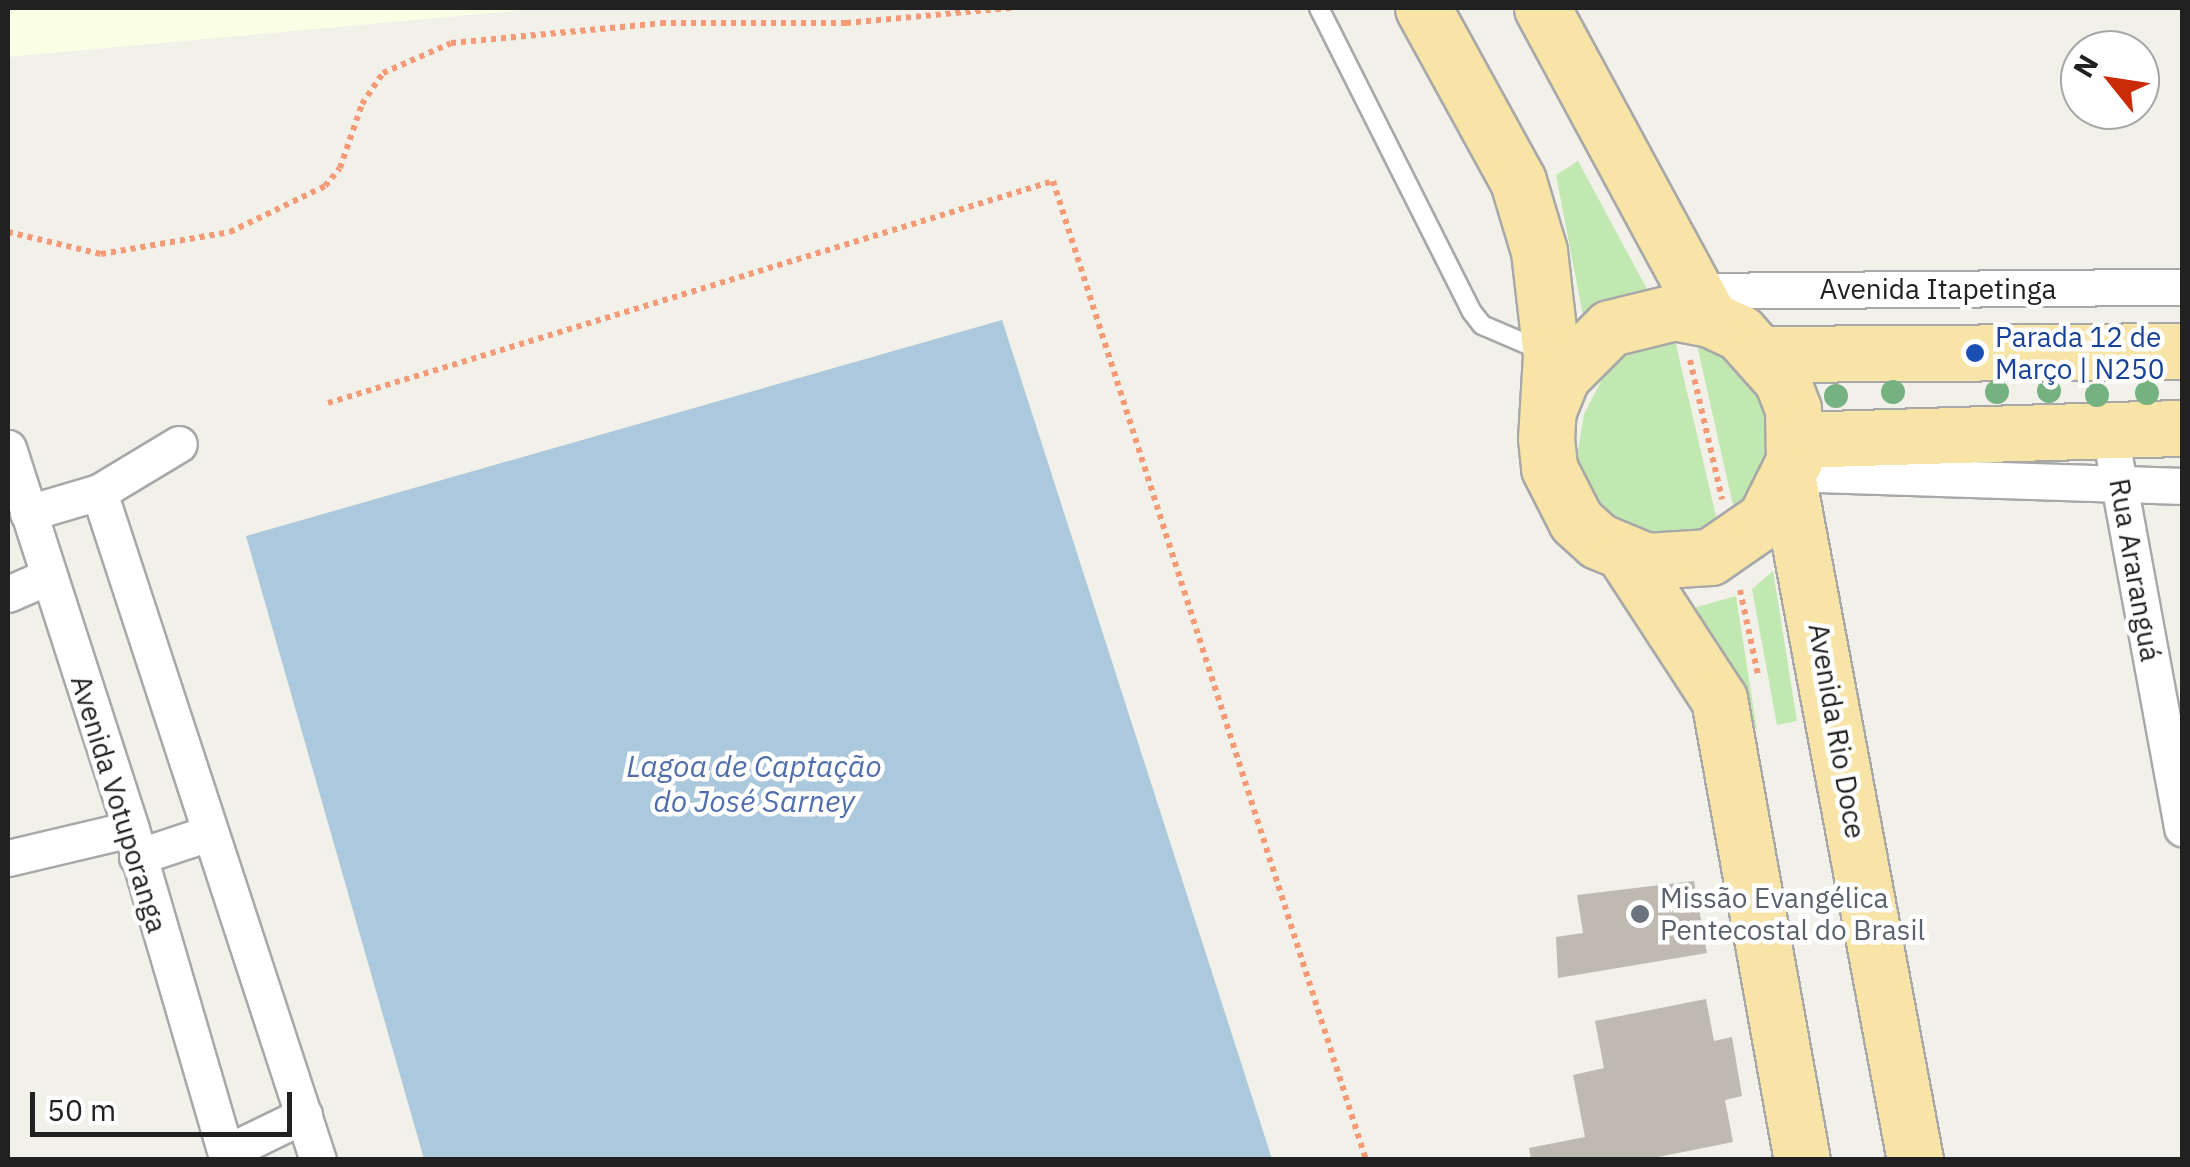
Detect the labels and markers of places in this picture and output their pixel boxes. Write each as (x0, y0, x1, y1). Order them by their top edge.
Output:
place label: Parada 12 de Março | N250 (1995, 320, 2165, 386)
marker: Parada 12 de Março | N250 (1964, 342, 1986, 364)
place label: Missão Evangélica Pentecostal do Brasil (1660, 881, 1925, 947)
marker: Missão Evangélica Pentecostal do Brasil (1629, 903, 1651, 925)

